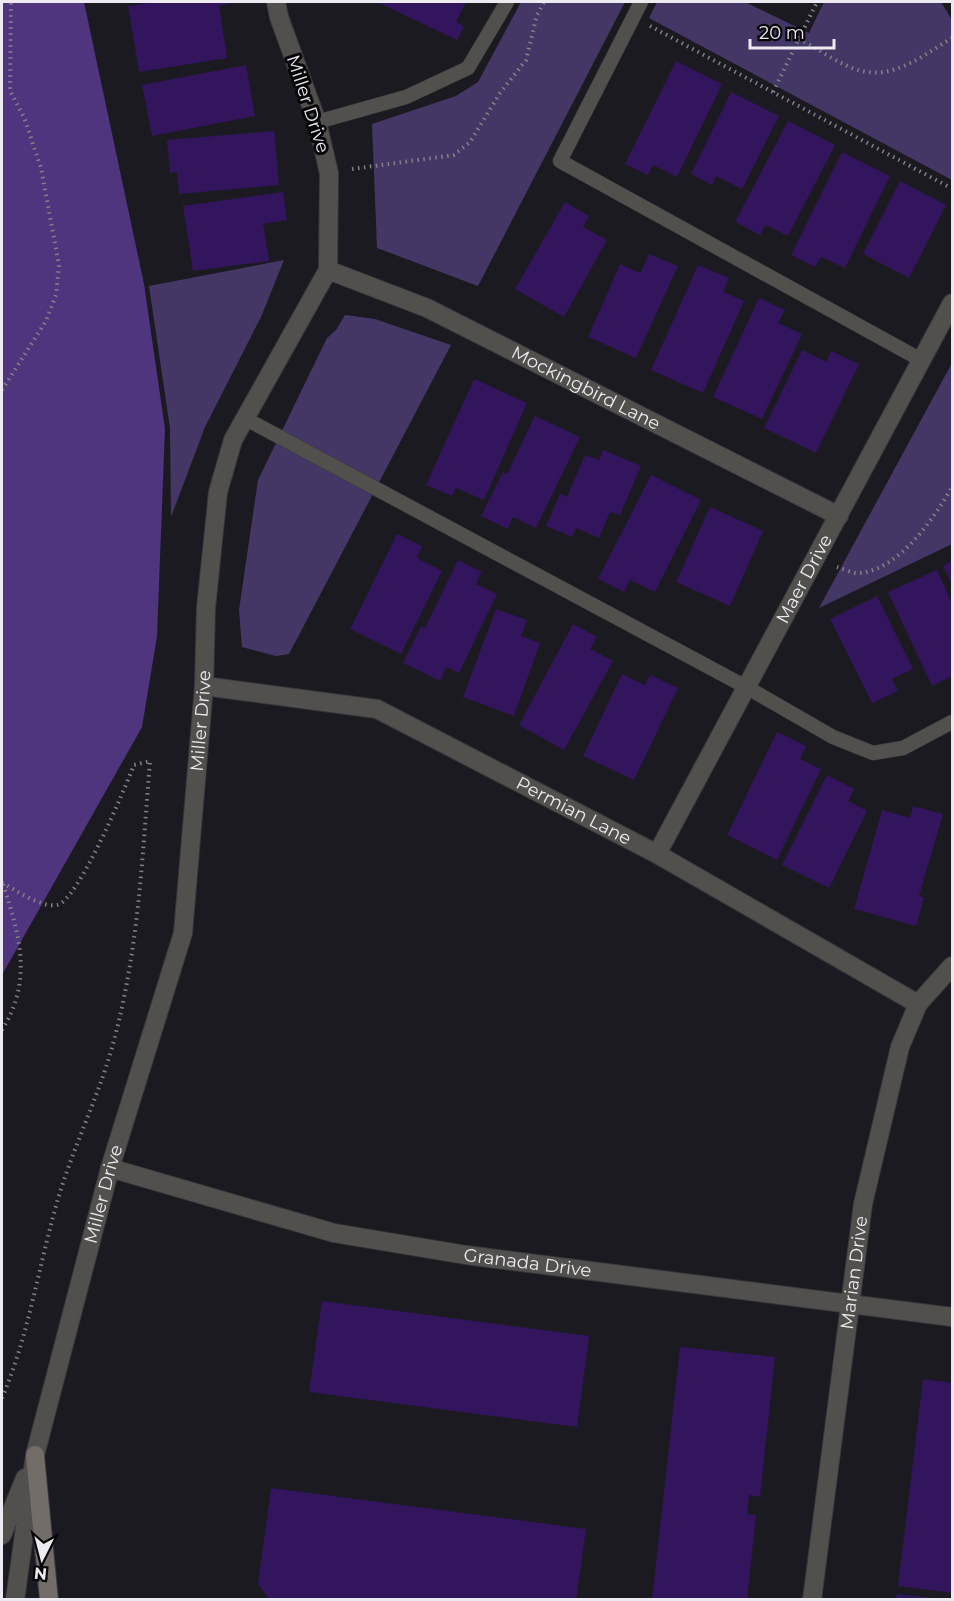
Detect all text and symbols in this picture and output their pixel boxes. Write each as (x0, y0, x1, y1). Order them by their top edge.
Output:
scale bar (750, 12, 834, 50)
text: 20 m (759, 22, 805, 44)
street label: Miller Drive (282, 52, 334, 156)
street label: Mockingbird Lane (508, 341, 664, 435)
street label: Maer Drive (771, 531, 837, 627)
street label: Miller Drive (186, 670, 215, 772)
street label: Permian Lane (512, 772, 635, 850)
street label: Miller Drive (80, 1142, 128, 1246)
street label: Marian Drive (836, 1214, 872, 1331)
street label: Granada Drive (462, 1244, 593, 1282)
north arrow (12, 1529, 72, 1589)
text: N (33, 1563, 48, 1584)

